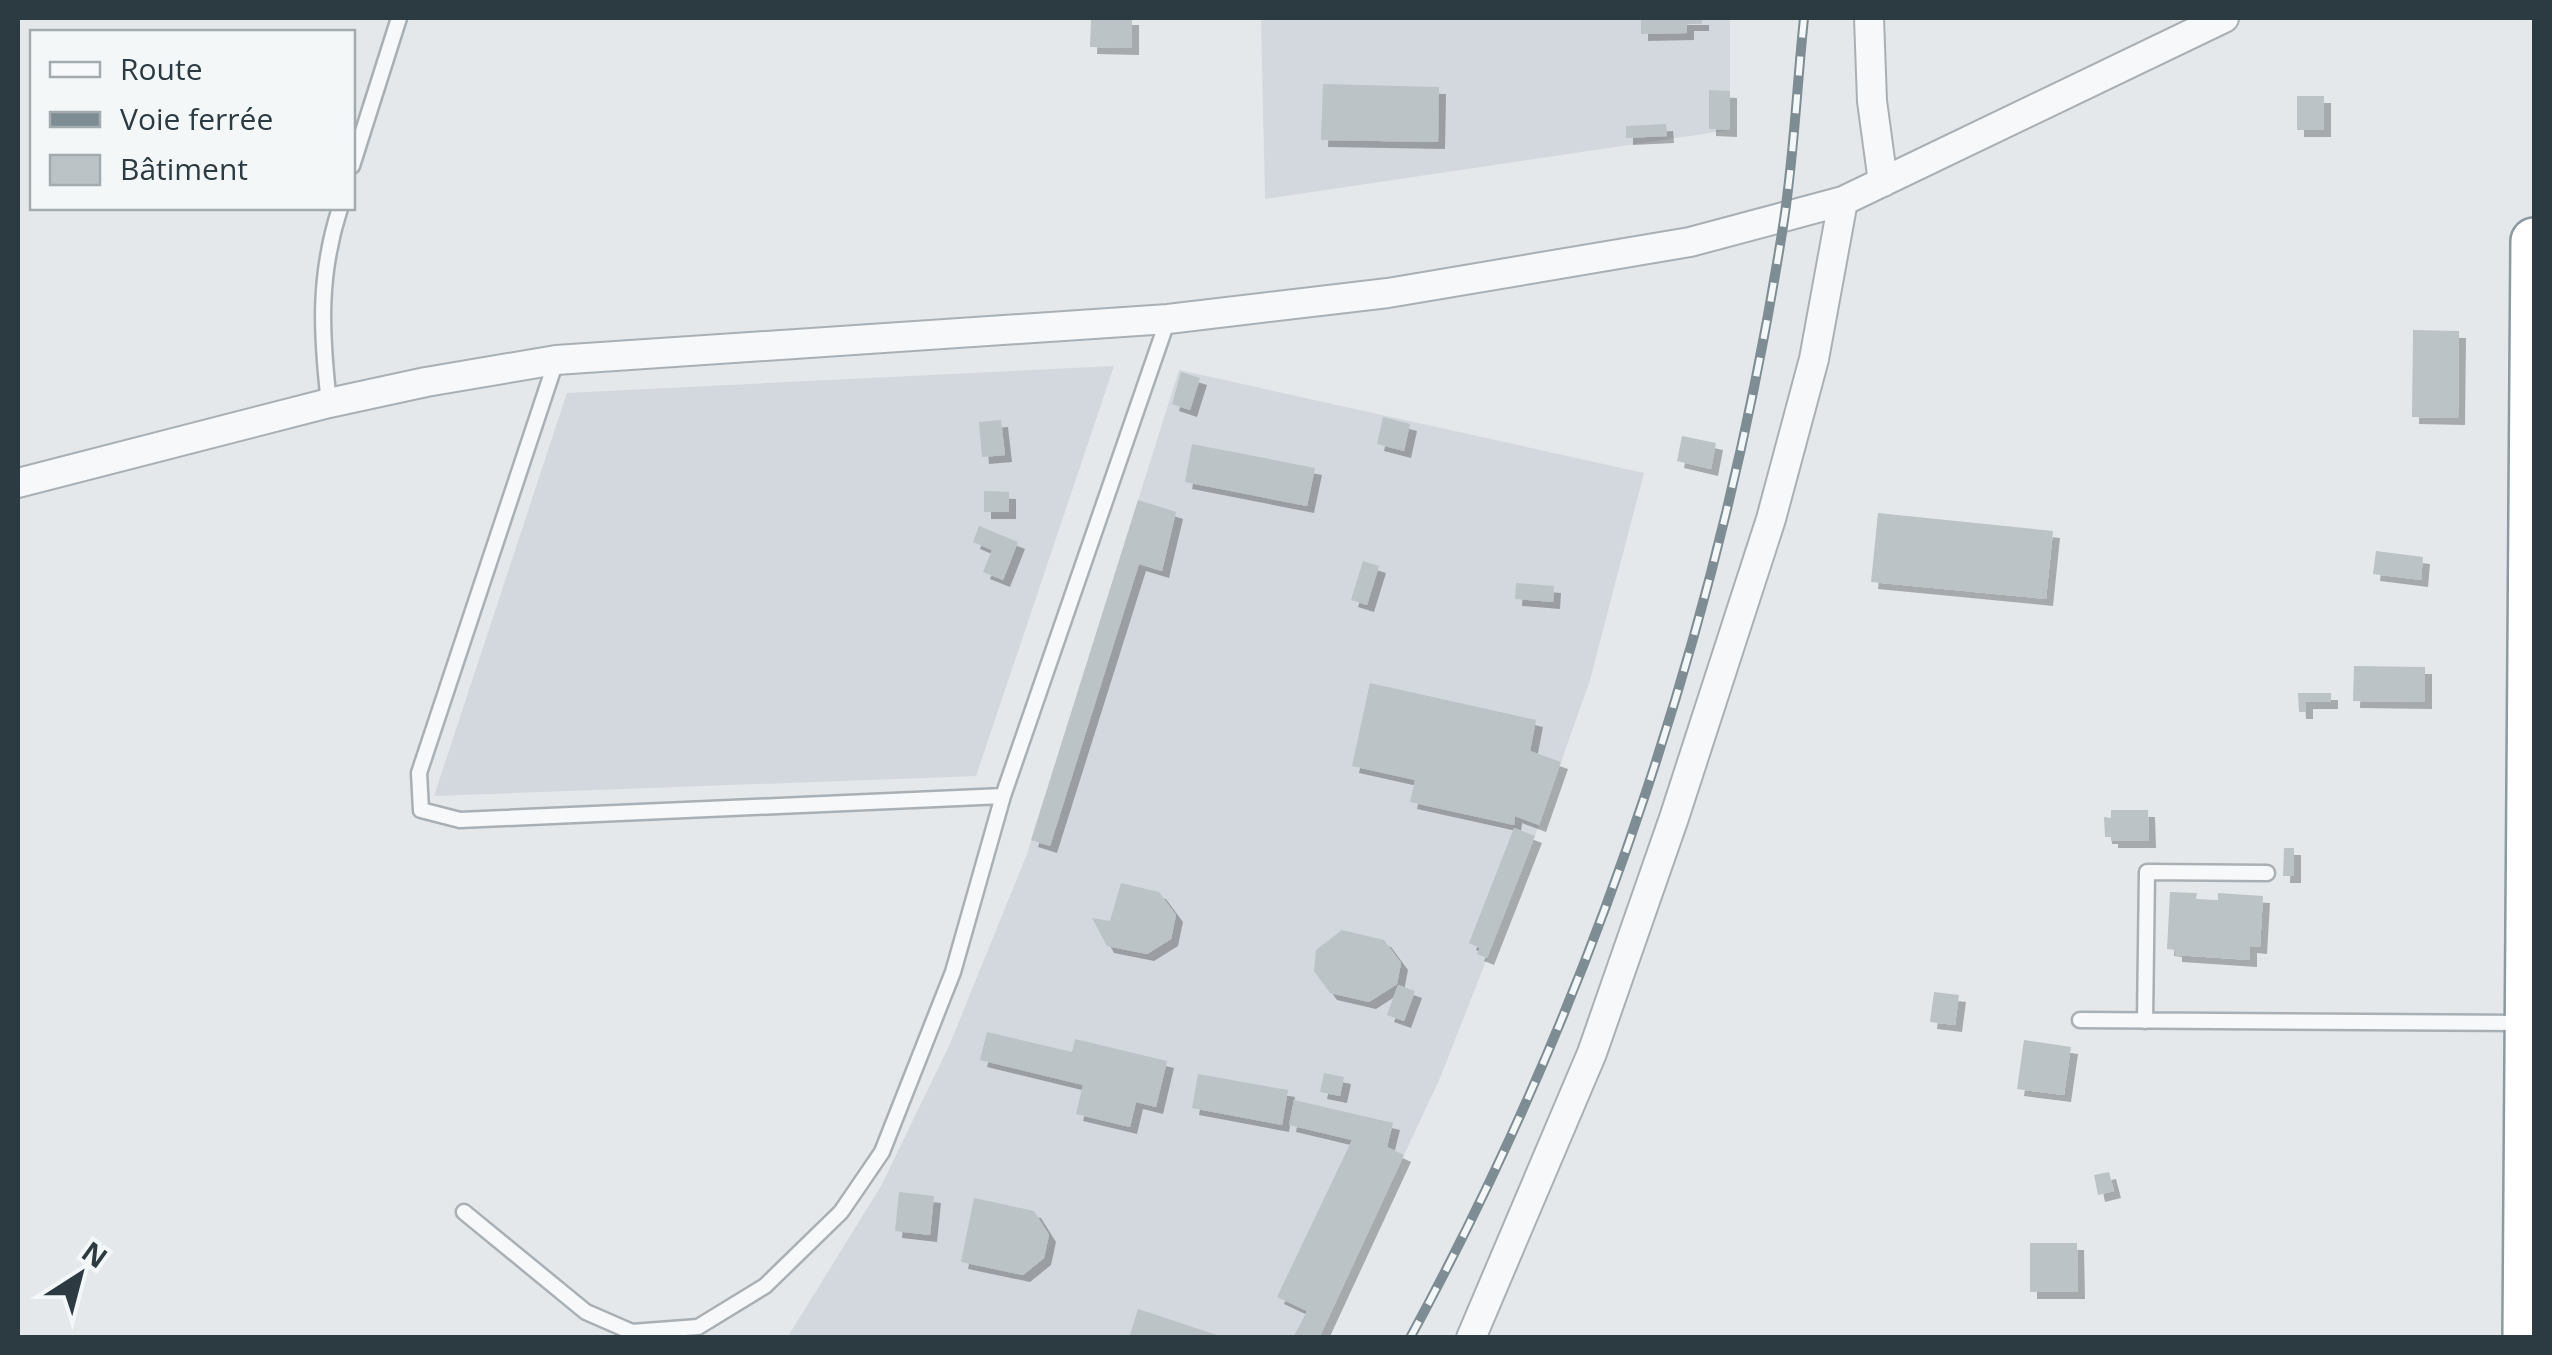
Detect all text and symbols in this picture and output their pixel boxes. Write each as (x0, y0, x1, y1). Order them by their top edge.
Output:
legend (30, 30, 355, 210)
text: Route (120, 48, 203, 89)
text: Voie ferrée (120, 98, 273, 139)
text: Bâtiment (120, 148, 248, 189)
north arrow (30, 1225, 130, 1325)
text: N (75, 1232, 116, 1276)

